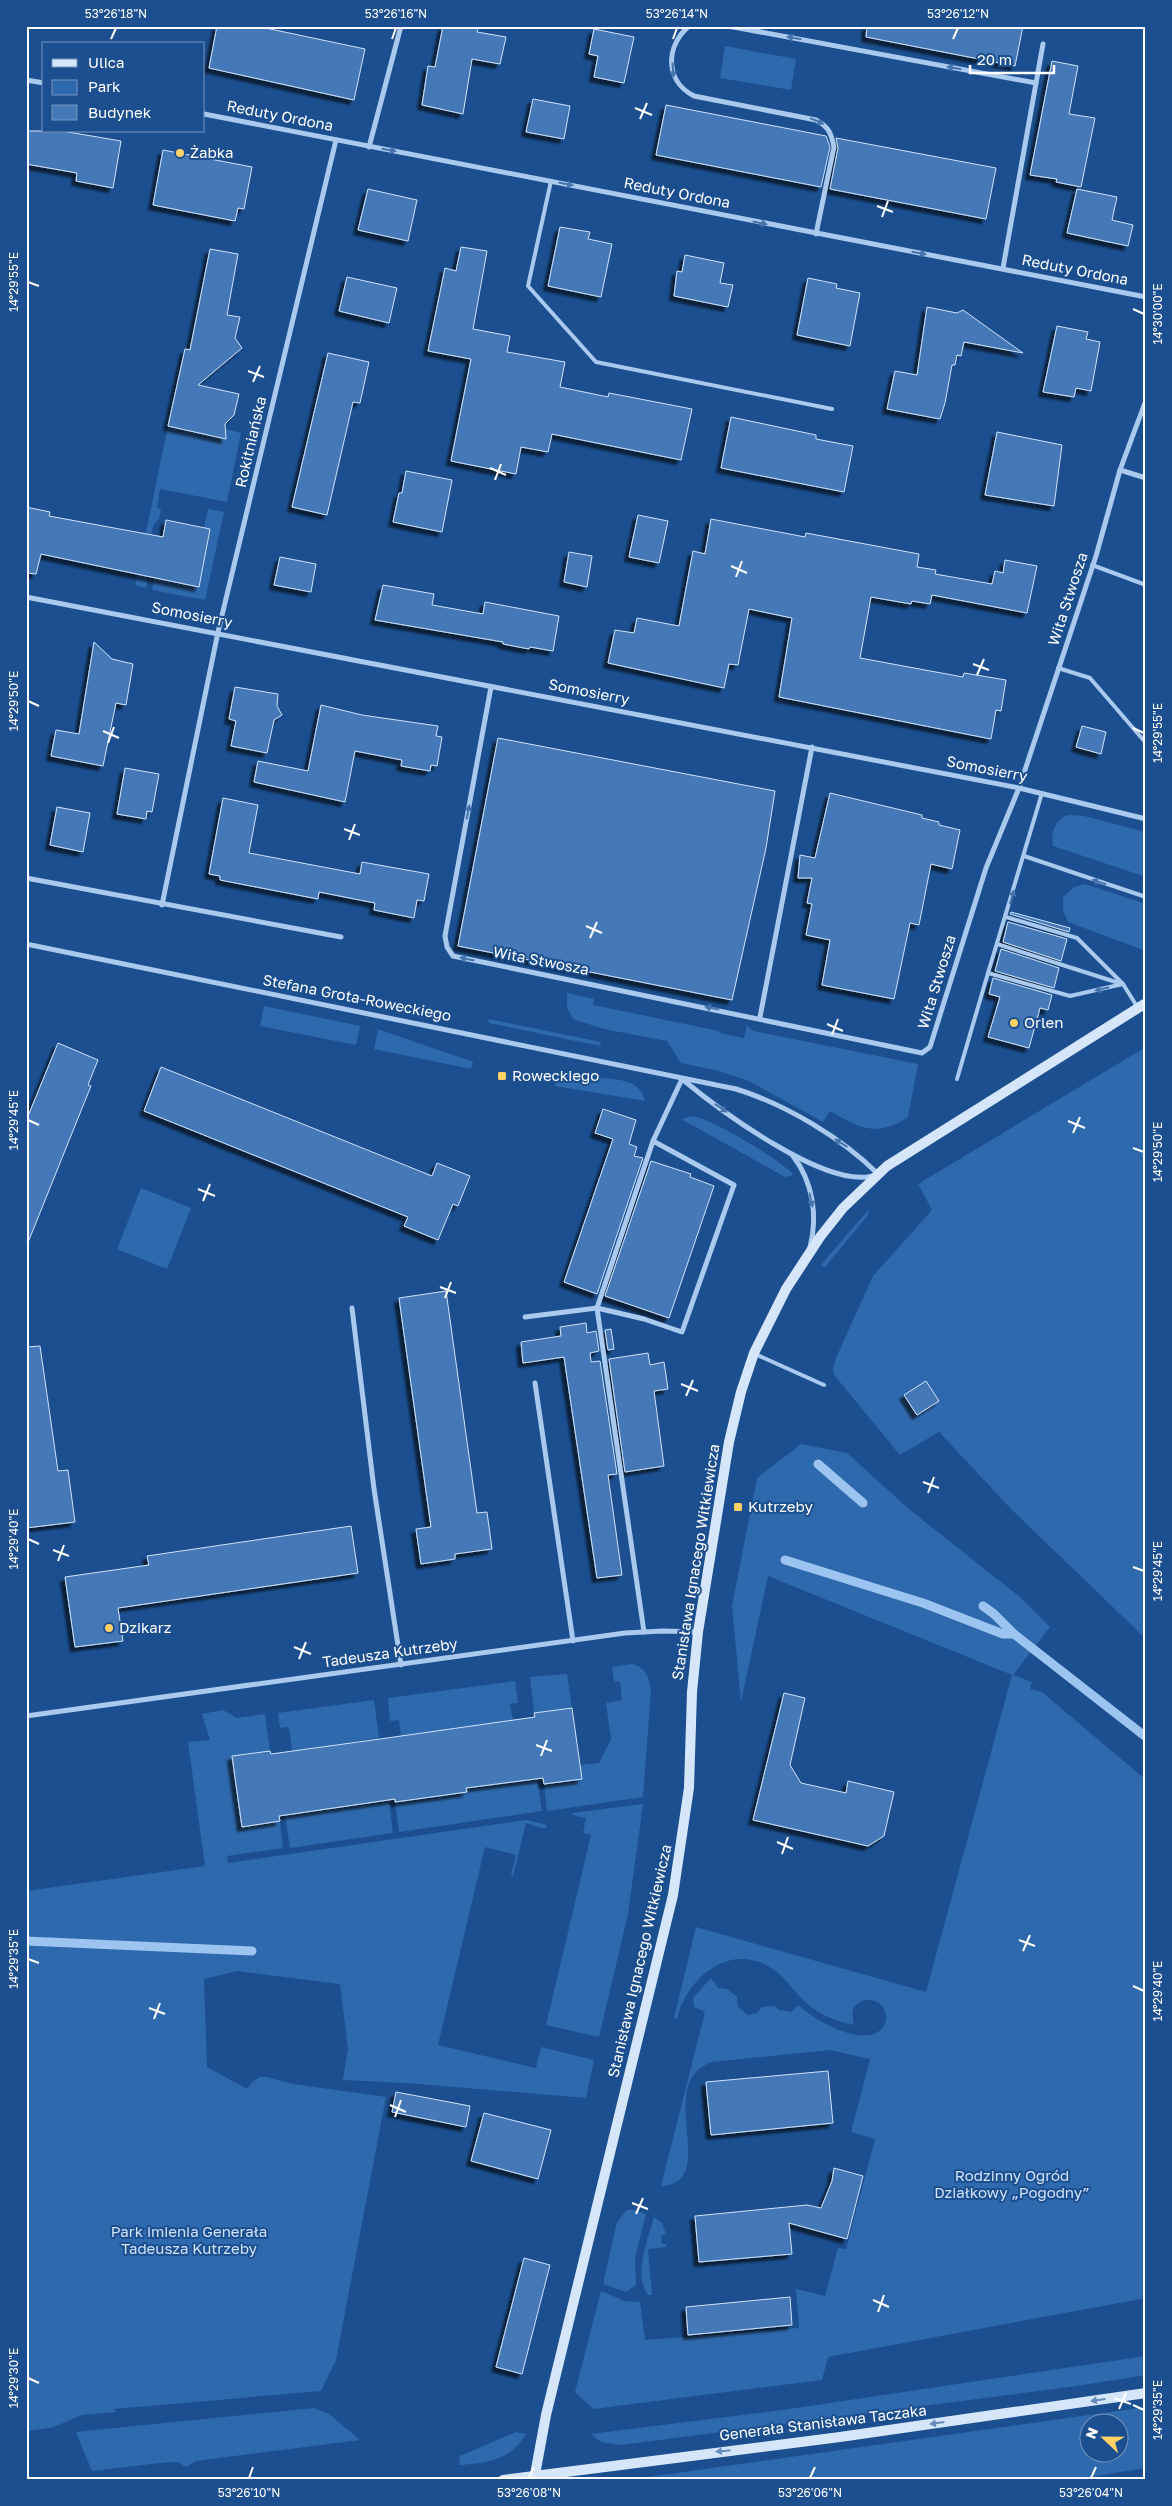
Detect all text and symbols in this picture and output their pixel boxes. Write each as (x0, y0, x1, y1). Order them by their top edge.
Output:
text: 53°26'18"N (85, 6, 147, 21)
text: 53°26'16"N (365, 6, 427, 21)
text: 53°26'14"N (646, 6, 708, 21)
text: 53°26'12"N (927, 6, 989, 21)
one-way arrow (786, 34, 802, 42)
legend (42, 42, 205, 132)
scale bar (970, 42, 1053, 74)
text: 20 m (977, 50, 1012, 68)
text: Ulica (88, 53, 124, 71)
one-way arrow (669, 62, 677, 78)
one-way arrow (945, 63, 961, 71)
text: Park (88, 77, 121, 95)
street label: Reduty Ordona (225, 96, 335, 134)
text: Budynek (88, 103, 152, 121)
one-way arrow (810, 118, 824, 126)
place label: Żabka (190, 143, 234, 161)
marker: Żabka (174, 147, 186, 159)
one-way arrow (381, 147, 397, 155)
street label: Reduty Ordona (622, 173, 732, 211)
one-way arrow (558, 180, 573, 188)
one-way arrow (752, 219, 768, 227)
one-way arrow (912, 249, 928, 257)
street label: Reduty Ordona (1020, 250, 1130, 288)
text: 14°29'55"E (6, 252, 21, 312)
text: 14°30'00"E (1150, 283, 1165, 345)
street label: Rokitniańska (231, 394, 269, 489)
street label: Wita Stwosza (1043, 550, 1091, 648)
street label: Somosierry (150, 597, 235, 631)
text: 14°29'50"E (6, 671, 21, 731)
street label: Somosierry (547, 674, 632, 708)
text: 14°29'55"E (1150, 703, 1165, 763)
street label: Somosierry (945, 751, 1030, 785)
one-way arrow (465, 803, 473, 819)
one-way arrow (1092, 877, 1107, 885)
one-way arrow (1008, 889, 1016, 904)
street label: Wita Stwosza (913, 933, 959, 1031)
street label: Wita Stwosza (492, 942, 591, 978)
one-way arrow (459, 955, 474, 963)
street label: Stefana Grota-Roweckiego (261, 970, 453, 1024)
one-way arrow (1095, 985, 1110, 993)
one-way arrow (704, 1004, 719, 1012)
place label: Orlen (1024, 1013, 1064, 1031)
marker: Orlen (1008, 1017, 1020, 1029)
place label: Roweckiego (512, 1066, 599, 1084)
marker: Roweckiego (496, 1070, 508, 1082)
text: 14°29'45"E (6, 1090, 21, 1150)
one-way arrow (714, 1103, 728, 1113)
text: 14°29'50"E (1150, 1122, 1165, 1182)
one-way arrow (835, 1138, 848, 1147)
one-way arrow (807, 1192, 815, 1207)
street label: Stanisława Ignacego Witkiewicza (667, 1442, 723, 1681)
place label: Kutrzeby (748, 1497, 813, 1515)
marker: Kutrzeby (732, 1501, 744, 1513)
text: 14°29'40"E (6, 1509, 21, 1569)
text: 14°29'45"E (1150, 1541, 1165, 1601)
place label: Dzikarz (119, 1618, 172, 1636)
marker: Dzikarz (103, 1622, 115, 1634)
street label: Tadeusza Kutrzeby (321, 1634, 459, 1670)
street label: Stanisława Ignacego Witkiewicza (603, 1842, 675, 2079)
text: 14°29'35"E (6, 1929, 21, 1989)
text: 14°29'40"E (1150, 1961, 1165, 2021)
park label: Rodzinny Ogród Działkowy „Pogodny” (934, 2166, 1090, 2201)
park label: Park imienia Generała Tadeusza Kutrzeby (111, 2222, 267, 2257)
text: 14°29'30"E (6, 2348, 21, 2408)
text: 14°29'35"E (1150, 2380, 1165, 2440)
one-way arrow (1089, 2396, 1105, 2404)
street label: Generała Stanisława Taczaka (718, 2400, 928, 2444)
north arrow (1080, 2414, 1130, 2464)
one-way arrow (928, 2419, 944, 2427)
text: N (1082, 2425, 1101, 2441)
one-way arrow (714, 2447, 730, 2455)
text: 53°26'10"N (218, 2485, 280, 2500)
text: 53°26'08"N (497, 2485, 561, 2500)
text: 53°26'06"N (778, 2485, 842, 2500)
text: 53°26'04"N (1059, 2485, 1123, 2500)

